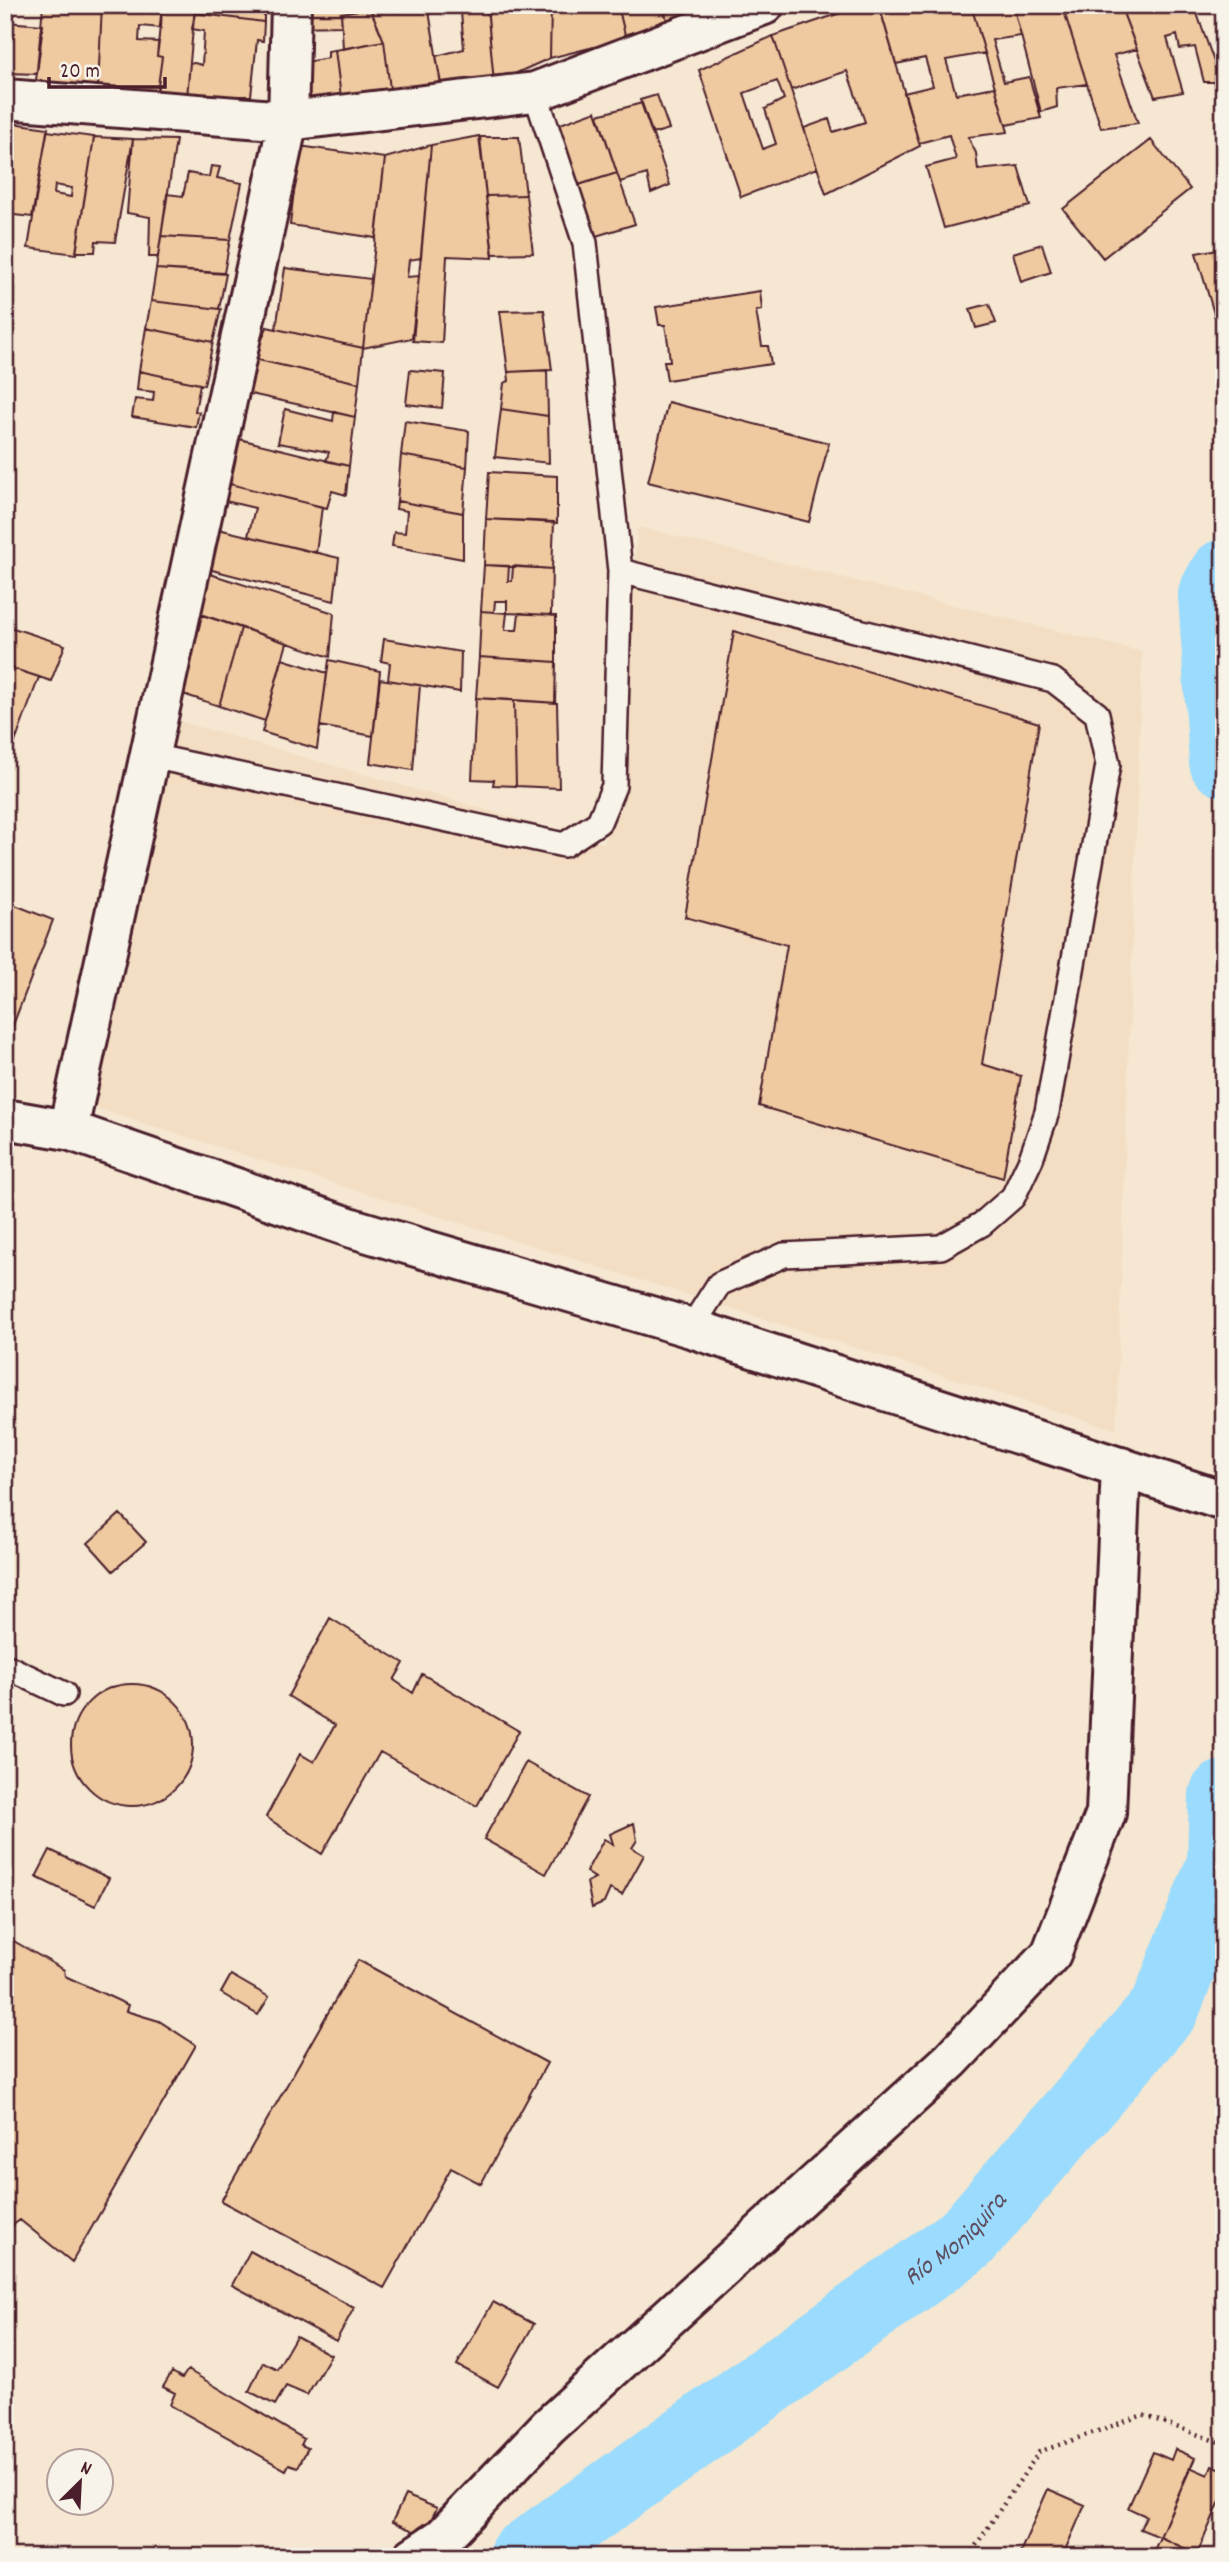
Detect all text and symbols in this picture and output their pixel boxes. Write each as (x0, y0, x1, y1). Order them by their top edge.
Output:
scale bar (49, 46, 164, 90)
text: 20 m (60, 58, 100, 88)
water label: Río Moniquira (896, 2183, 1018, 2296)
north arrow (46, 2446, 116, 2516)
text: N (76, 2455, 95, 2484)

